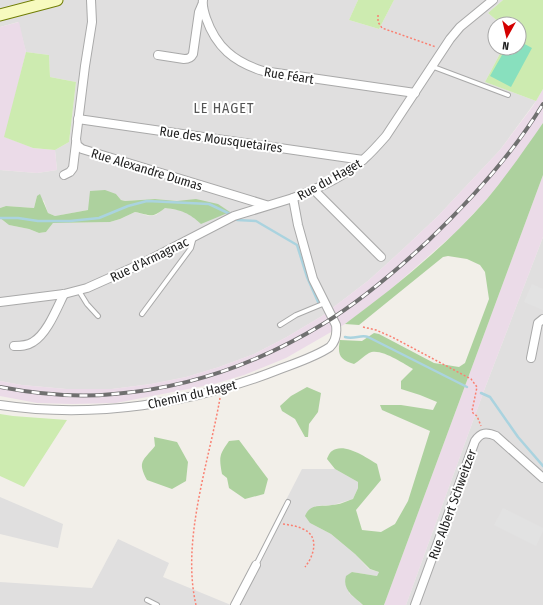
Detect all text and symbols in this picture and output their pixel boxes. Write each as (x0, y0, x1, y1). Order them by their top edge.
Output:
north arrow (487, 16, 527, 56)
text: N (502, 39, 510, 52)
street label: Rue Féart (263, 64, 316, 87)
district label: LE HAGET (194, 100, 254, 117)
street label: Rue des Mousquetaires (159, 123, 284, 156)
street label: Rue Alexandre Dumas (89, 145, 205, 194)
street label: Rue du Haget (295, 155, 365, 203)
street label: Rue d'Armagnac (108, 234, 191, 285)
street label: Chemin du Haget (146, 377, 239, 412)
street label: Rue Albert Schweitzer (426, 447, 480, 561)

